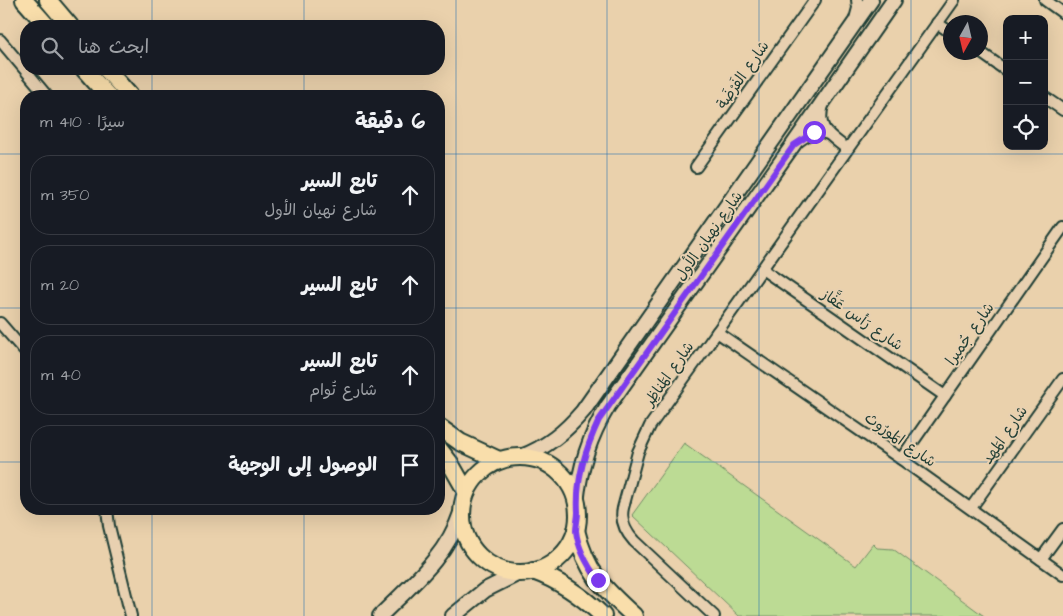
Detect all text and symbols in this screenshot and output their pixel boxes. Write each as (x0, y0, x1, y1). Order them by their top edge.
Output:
north arrow (943, 15, 988, 60)
map controls (1003, 15, 1048, 150)
button: + (1003, 15, 1048, 60)
search box (20, 20, 445, 75)
icon: search (38, 34, 66, 62)
text: ابحث هنا (78, 34, 149, 61)
street label: شارع الفَرْضَة (712, 37, 774, 113)
button: − (1003, 60, 1048, 105)
button: locate (1003, 105, 1048, 150)
text: 6 دقيقة (355, 107, 425, 136)
text: سيرًا · 410 m (40, 111, 125, 133)
route start (803, 121, 826, 144)
text: تابع السير (302, 168, 377, 195)
icon: ahead (396, 181, 424, 209)
text: 350 m (41, 184, 89, 206)
street label: شارع نهيان الأول (670, 187, 748, 285)
text: شارع نهيان الأول (264, 199, 377, 221)
icon: ahead (396, 271, 424, 299)
text: تابع السير (302, 272, 377, 299)
text: 20 m (41, 274, 79, 296)
street label: شارع رَأس عَفَّاز (816, 282, 908, 356)
street label: شارع جُميرا (941, 298, 999, 370)
street label: شارع المَناظِر (638, 337, 699, 411)
text: تابع السير (302, 348, 377, 375)
icon: ahead (396, 361, 424, 389)
text: 40 m (41, 364, 81, 386)
text: شارع تُوام (309, 379, 377, 401)
street label: شارع المَهد (977, 402, 1033, 468)
street label: شارع المَورُوث (860, 408, 940, 472)
icon: arrive (396, 451, 424, 479)
text: الوصول إلى الوجهة (228, 452, 377, 479)
route end (587, 569, 610, 592)

